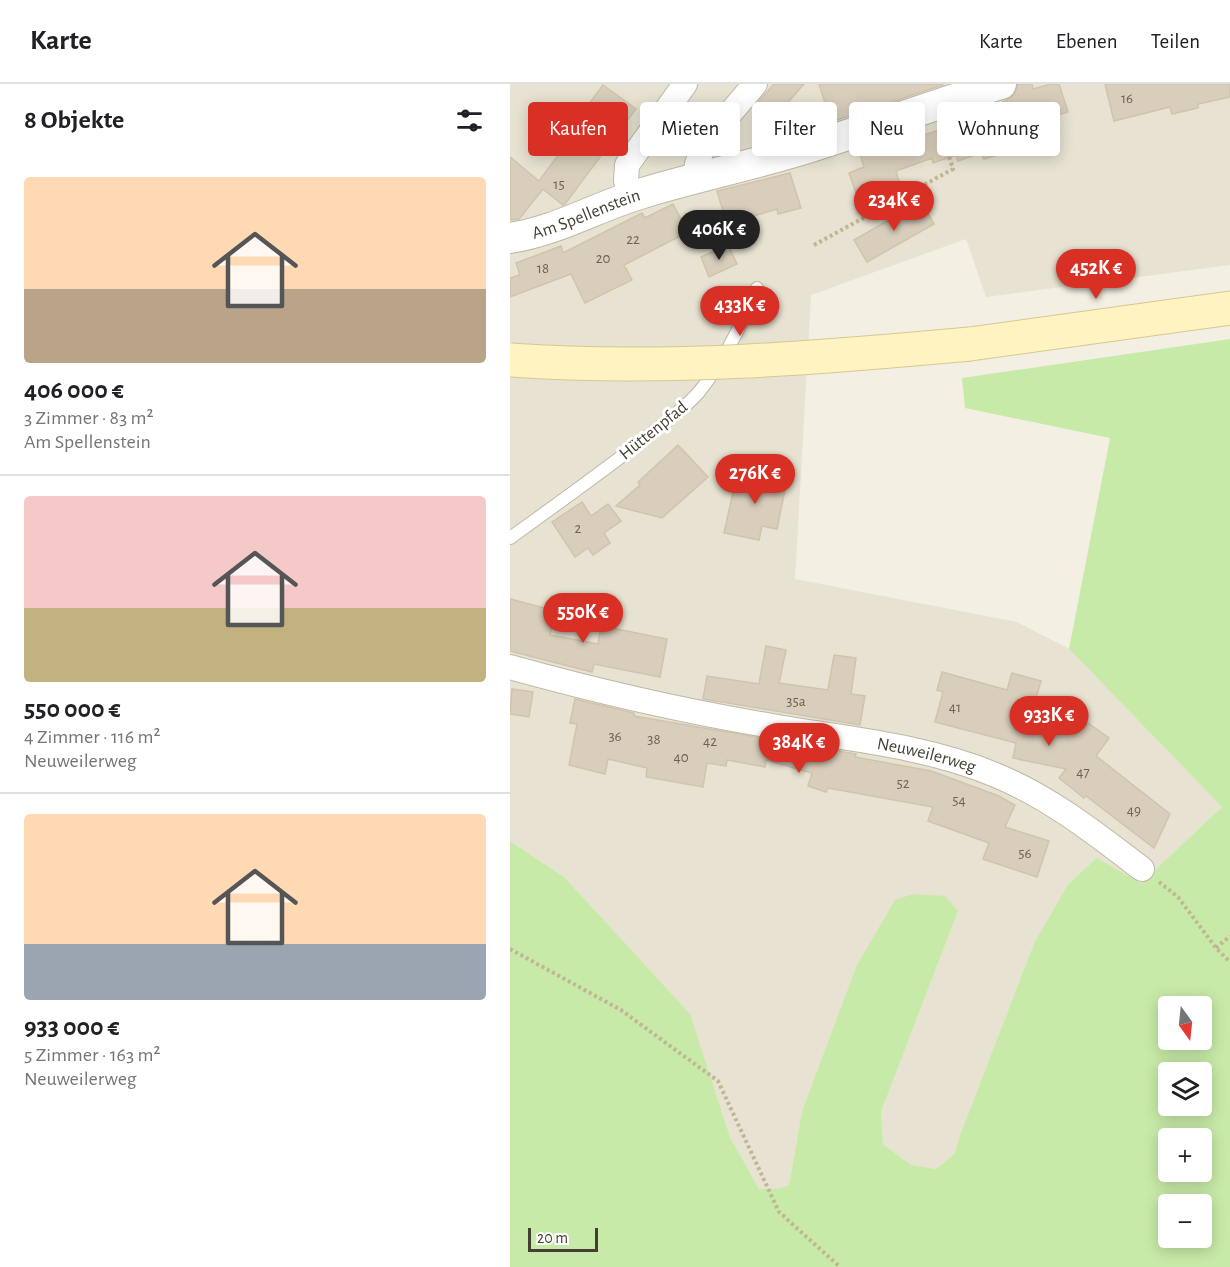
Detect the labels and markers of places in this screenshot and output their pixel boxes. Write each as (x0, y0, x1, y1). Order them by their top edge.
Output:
pin: 234K € (845, 181, 943, 232)
pin: 406K € (670, 210, 768, 261)
pin: 452K € (1047, 249, 1145, 300)
pin: 433K € (691, 286, 789, 337)
pin: 276K € (706, 454, 804, 505)
pin: 550K € (534, 593, 632, 644)
pin: 933K € (1000, 696, 1098, 747)
pin: 384K € (750, 723, 848, 774)

